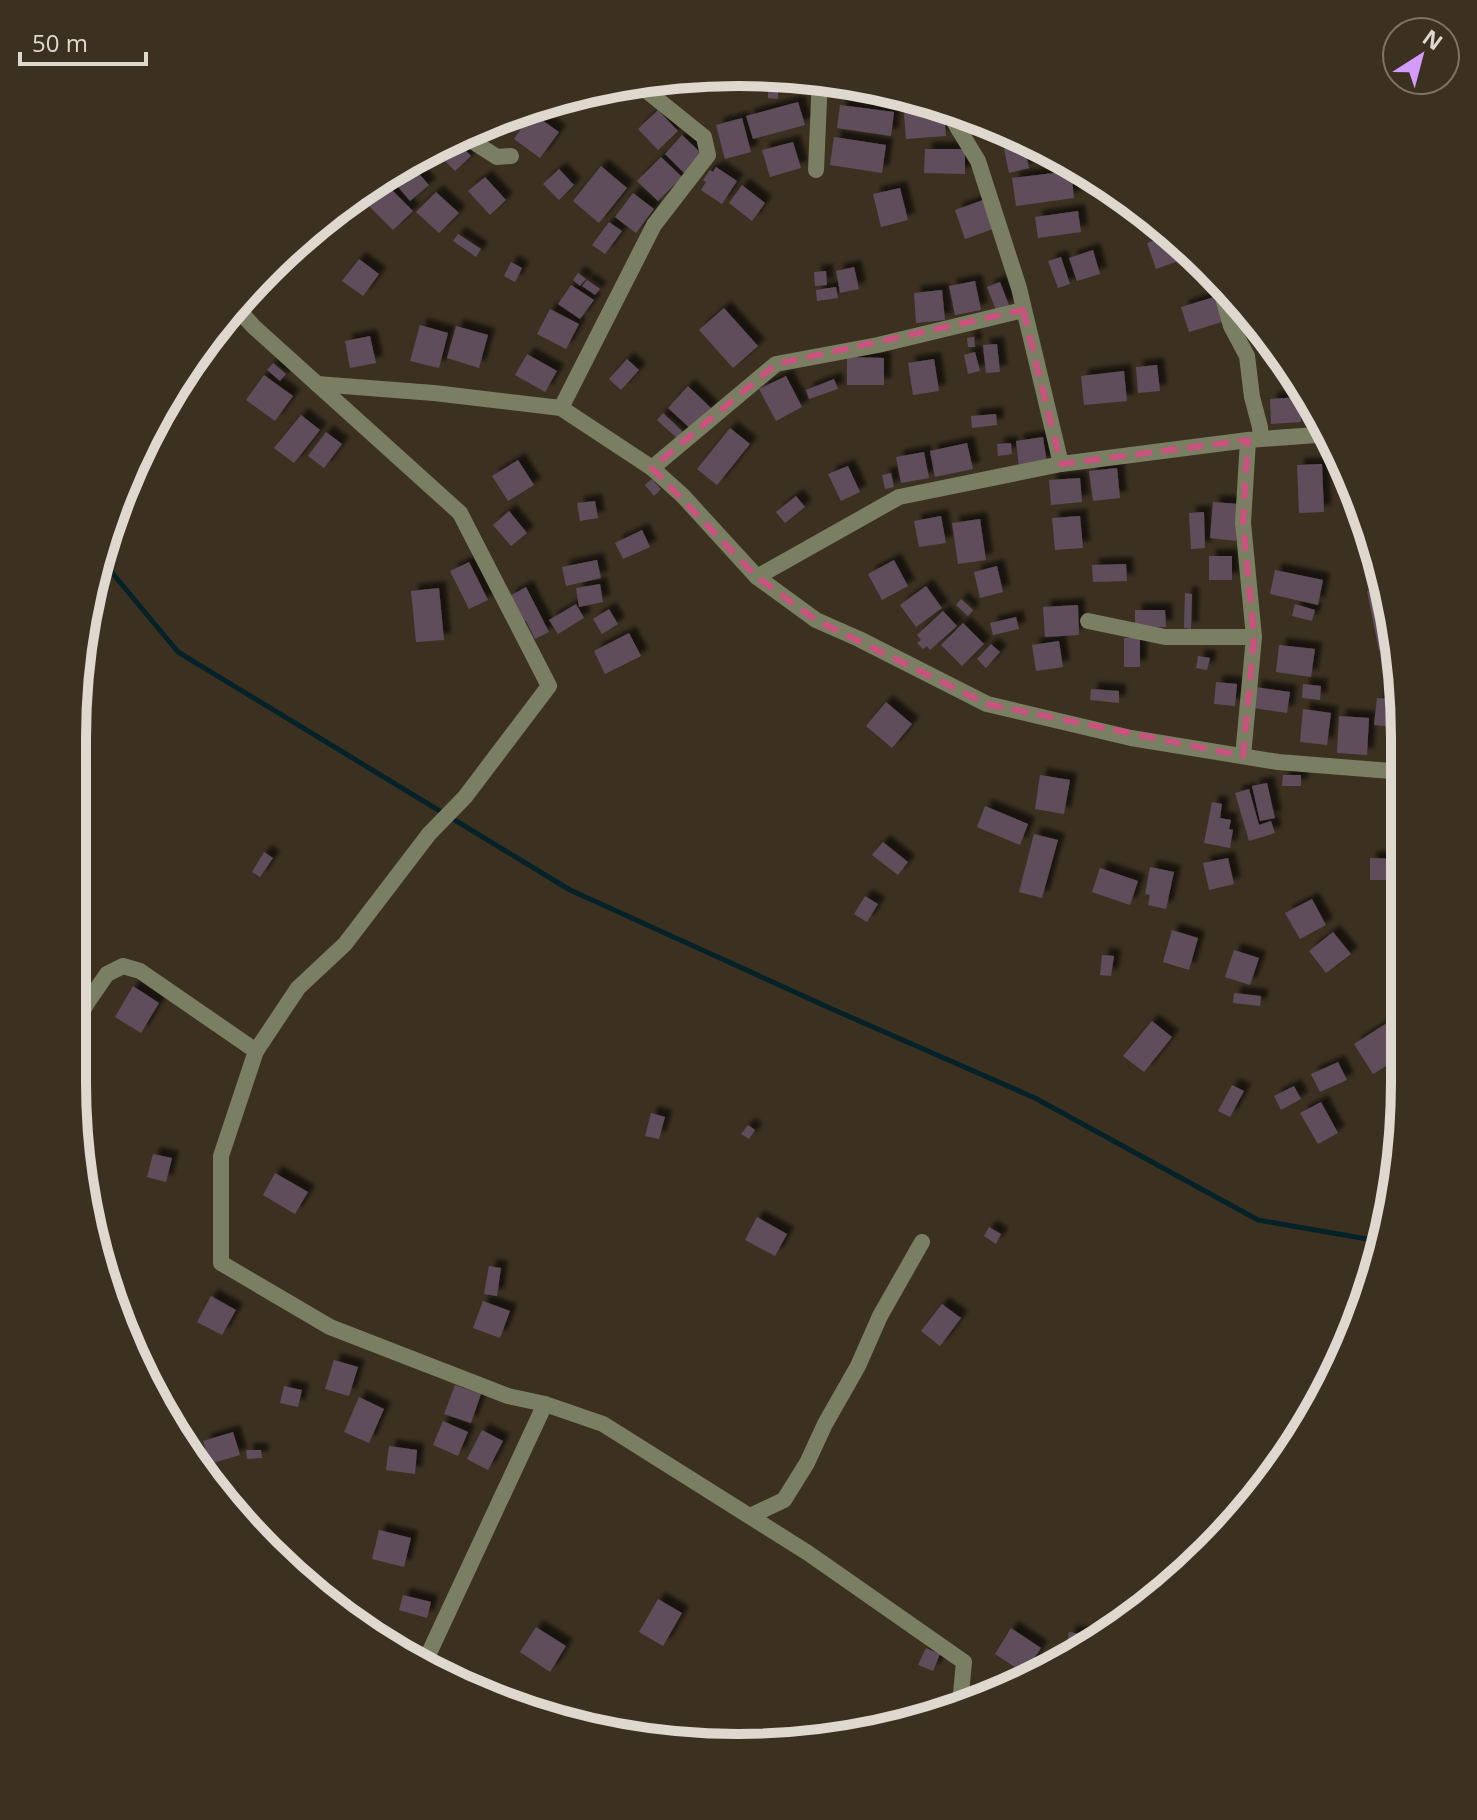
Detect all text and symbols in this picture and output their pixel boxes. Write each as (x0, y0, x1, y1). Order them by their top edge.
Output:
scale bar (20, 16, 146, 66)
north arrow (1381, 16, 1461, 96)
text: N (1417, 22, 1449, 56)
text: 50 m (32, 26, 88, 59)

